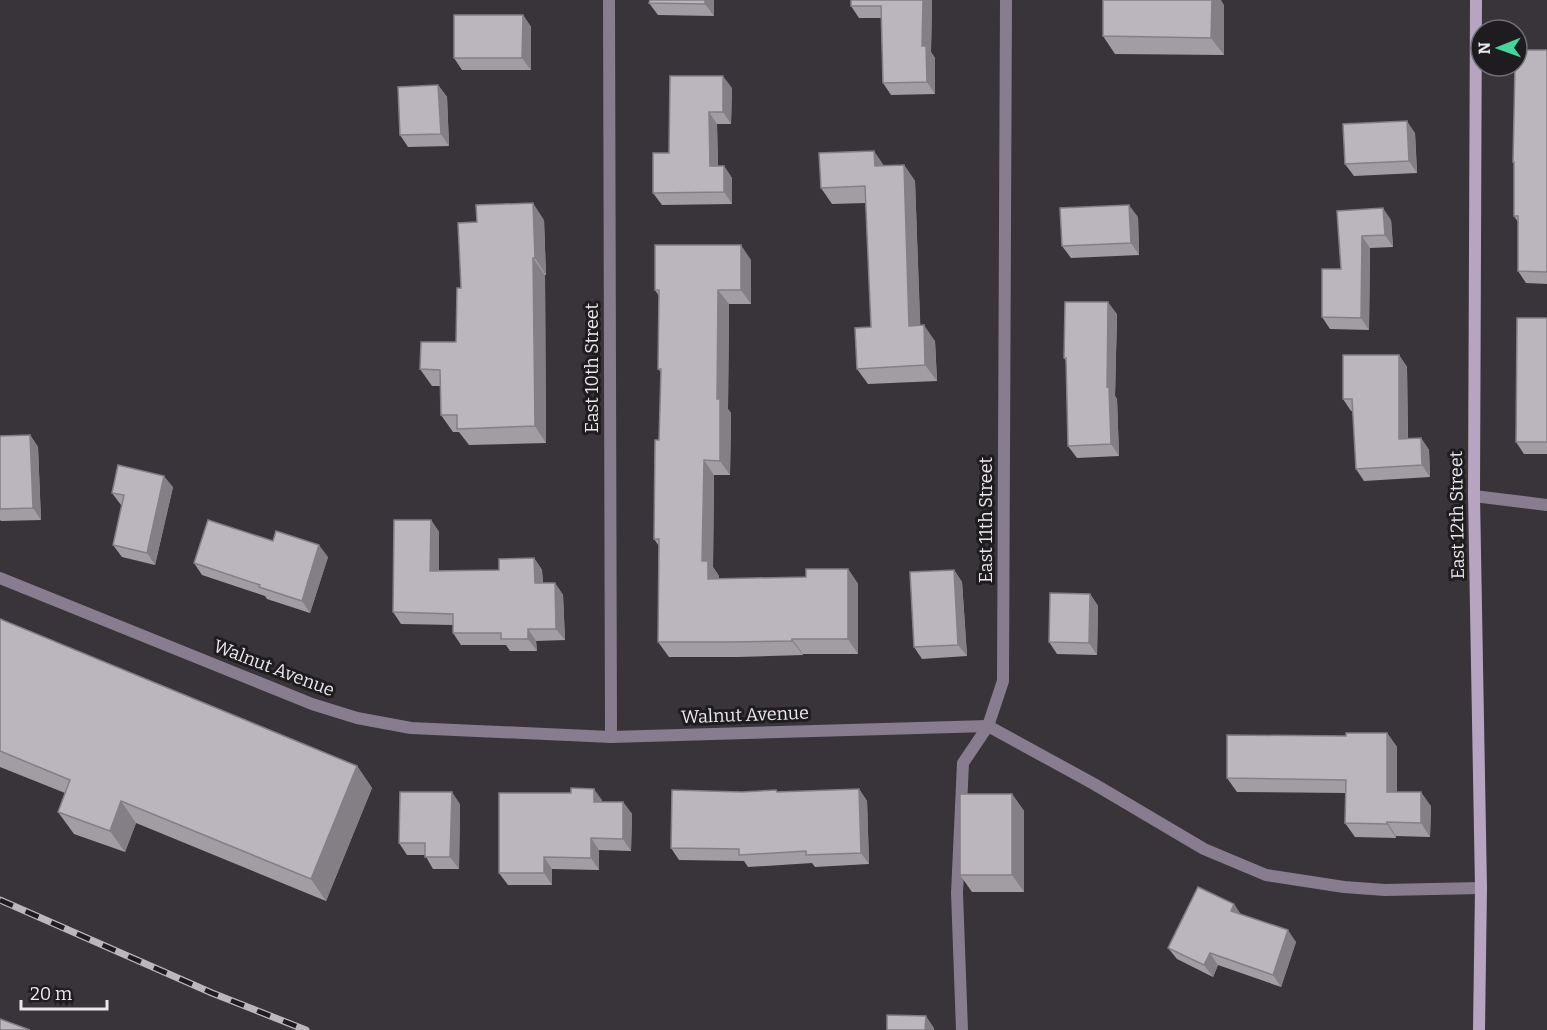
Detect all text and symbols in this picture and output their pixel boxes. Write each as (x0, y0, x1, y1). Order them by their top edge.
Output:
north arrow (1469, 18, 1529, 78)
text: N (1475, 42, 1494, 55)
street label: East 10th Street (581, 302, 603, 433)
street label: East 12th Street (1445, 450, 1469, 579)
street label: East 11th Street (975, 457, 997, 583)
street label: Walnut Avenue (210, 635, 338, 701)
street label: Walnut Avenue (681, 702, 809, 728)
scale bar (21, 973, 106, 1011)
text: 20 m (30, 983, 72, 1005)

